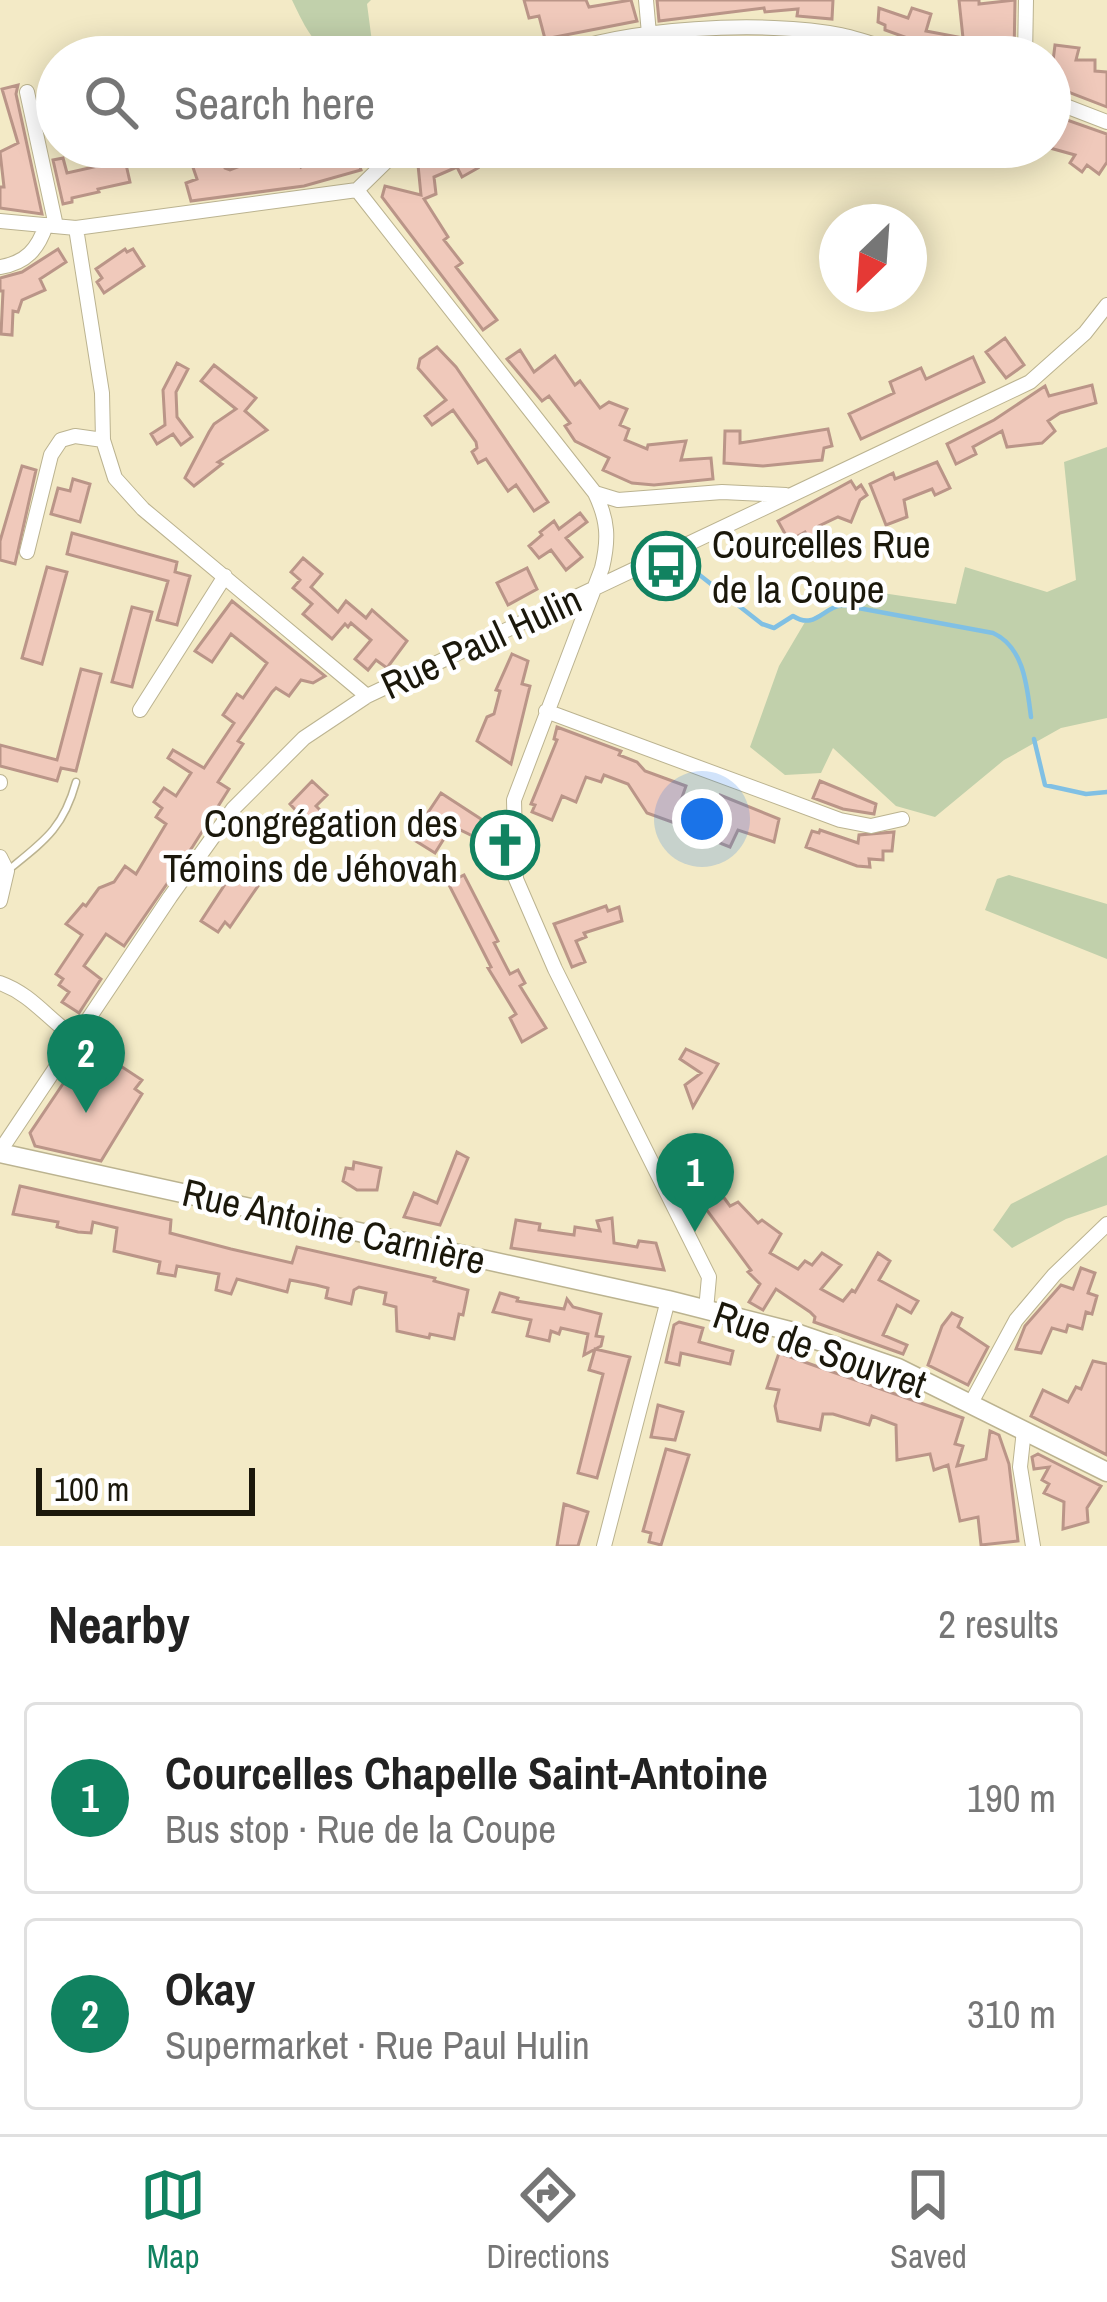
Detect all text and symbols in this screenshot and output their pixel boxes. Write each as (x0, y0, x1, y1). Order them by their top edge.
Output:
search box (36, 36, 1071, 168)
icon: search (78, 69, 144, 135)
text: Search here (174, 72, 375, 133)
north arrow (819, 204, 927, 312)
place label: Courcelles Rue de la Coupe (712, 518, 931, 615)
bus stop icon: Courcelles Rue de la Coupe (631, 531, 701, 601)
street label: Rue Paul Hulin (373, 573, 589, 711)
your location (672, 789, 732, 849)
place label: Congrégation des Témoins de Jéhovah (163, 797, 458, 894)
church icon: Congrégation des Témoins de Jéhovah (470, 810, 540, 880)
pin: 2 (47, 1014, 125, 1113)
pin: 1 (656, 1133, 734, 1232)
street label: Rue Antoine Carnière (177, 1166, 491, 1286)
street label: Rue de Souvret (706, 1288, 934, 1410)
scale bar (36, 1462, 255, 1515)
text: 100 m (54, 1467, 129, 1511)
text: Nearby (48, 1590, 190, 1659)
text: 2 results (938, 1598, 1059, 1650)
text: Courcelles Chapelle Saint-Antoine (165, 1742, 768, 1803)
text: 1 (81, 1772, 99, 1824)
text: 190 m (967, 1772, 1056, 1824)
text: Bus stop · Rue de la Coupe (165, 1803, 556, 1855)
text: Okay (165, 1958, 255, 2019)
text: 2 (81, 1988, 99, 2040)
text: 310 m (967, 1988, 1056, 2040)
text: Supermarket · Rue Paul Hulin (165, 2019, 590, 2071)
tab: Map (140, 2162, 206, 2278)
tab: Directions (486, 2162, 610, 2278)
tab: Saved (890, 2162, 967, 2278)

